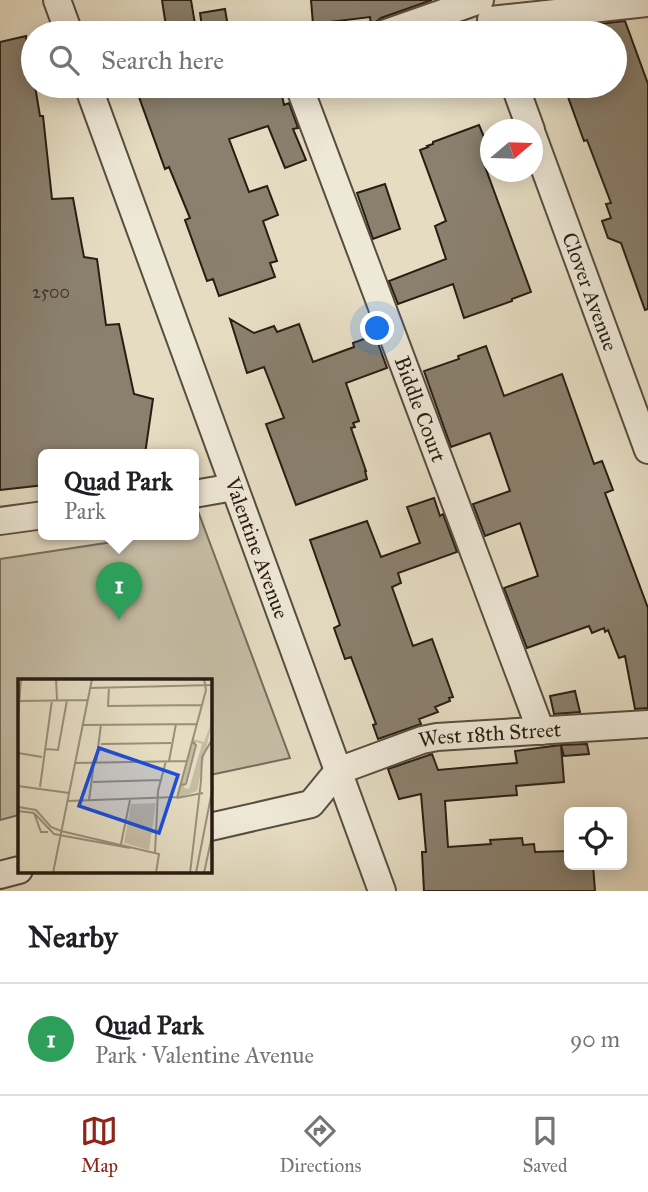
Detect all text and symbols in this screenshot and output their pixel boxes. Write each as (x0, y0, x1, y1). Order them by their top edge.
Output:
search box (21, 21, 627, 98)
icon: search (45, 41, 83, 79)
text: Search here (101, 44, 224, 76)
north arrow (480, 119, 543, 182)
street label: Clover Avenue (556, 229, 624, 355)
house number: 2500 (32, 281, 70, 303)
your location (360, 311, 394, 345)
street label: Biddle Court (389, 352, 452, 466)
popup (38, 449, 199, 540)
text: Quad Park (64, 465, 173, 497)
street label: Valentine Avenue (219, 473, 295, 623)
text: Park (64, 497, 106, 525)
pin: 1 (96, 562, 142, 620)
inset map (18, 679, 212, 874)
street label: West 18th Street (416, 716, 562, 753)
map controls (564, 807, 627, 870)
button: locate (564, 807, 627, 870)
text: Nearby (28, 919, 118, 955)
text: Quad Park (95, 1009, 204, 1041)
text: 1 (46, 1025, 56, 1053)
text: 90 m (570, 1025, 620, 1053)
text: Park · Valentine Avenue (95, 1041, 314, 1069)
tab: Map (80, 1112, 118, 1177)
tab: Directions (279, 1112, 361, 1177)
tab: Saved (522, 1112, 568, 1177)

